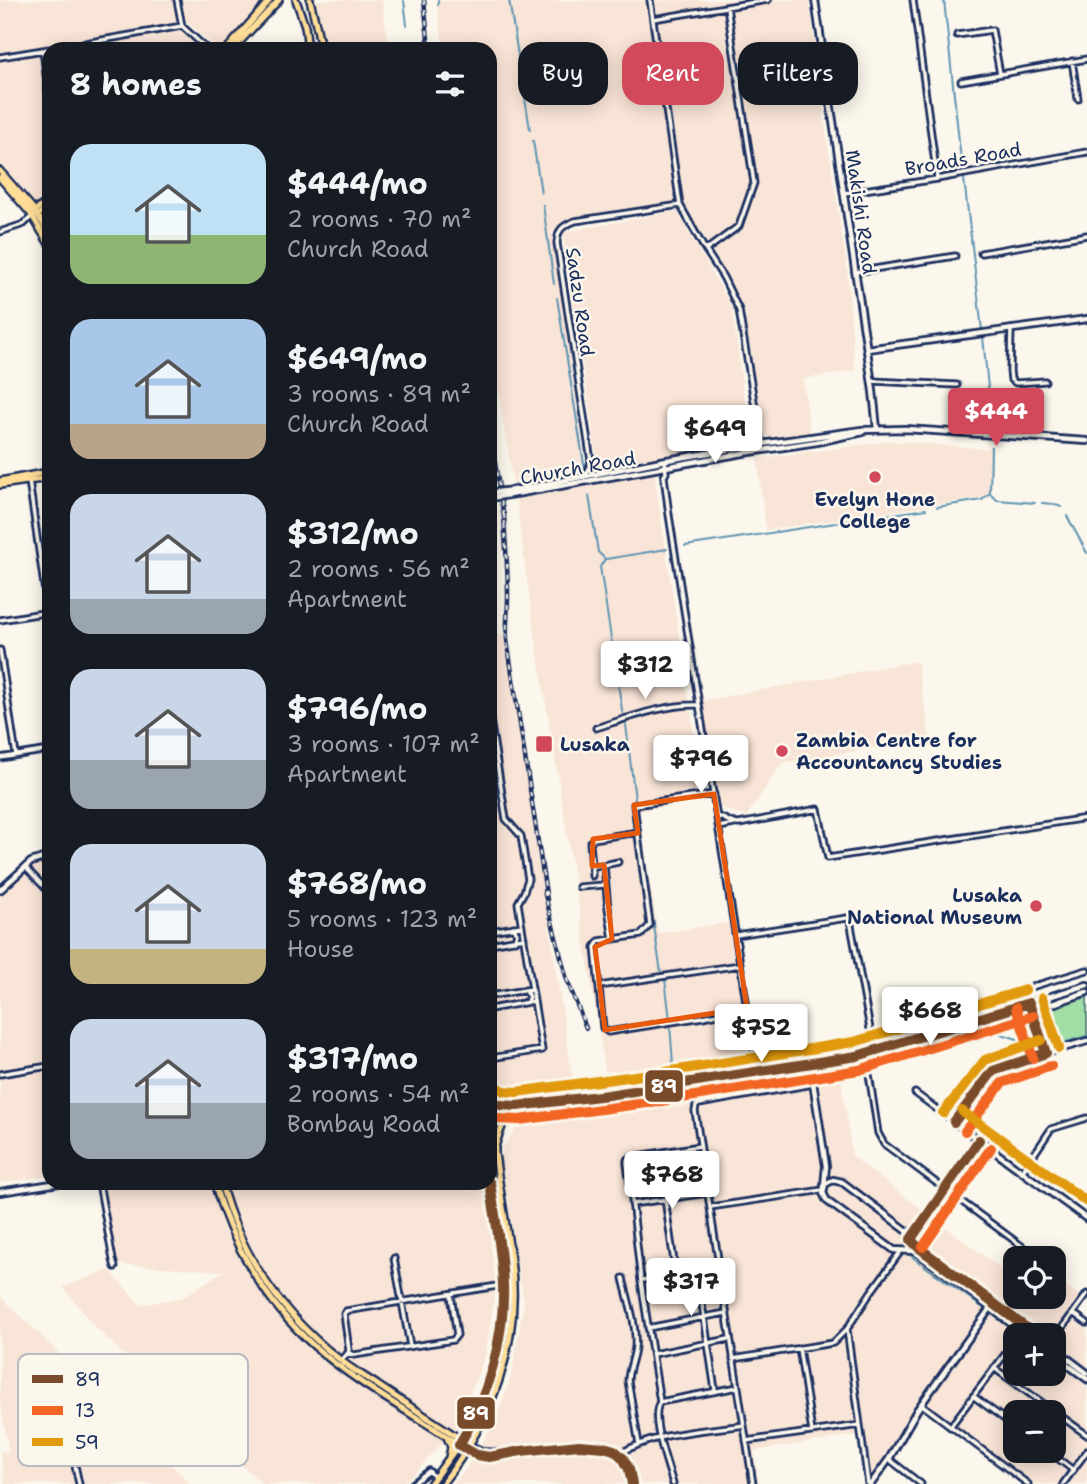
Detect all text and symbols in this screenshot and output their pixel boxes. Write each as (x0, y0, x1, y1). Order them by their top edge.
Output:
chip: Buy (518, 42, 608, 105)
chip: Rent (622, 42, 724, 105)
chip: Filters (738, 42, 858, 105)
text: 8 homes (70, 64, 202, 105)
icon: filters (431, 65, 469, 103)
street label: Broads Road (903, 136, 1023, 182)
street label: Makishi Road (840, 148, 882, 276)
text: $444/mo (287, 163, 428, 204)
icon: home (126, 172, 210, 256)
text: 2 rooms · 70 m² (287, 204, 472, 234)
text: Church Road (287, 234, 429, 264)
street label: Sadzu Road (560, 246, 600, 358)
text: $649/mo (287, 338, 428, 379)
icon: home (126, 347, 210, 431)
text: 3 rooms · 89 m² (287, 379, 471, 409)
pin: $444 (955, 388, 1037, 448)
text: $444 (964, 396, 1028, 426)
pin: $649 (674, 406, 756, 465)
text: Church Road (287, 409, 429, 439)
text: $649 (683, 413, 747, 443)
street label: Church Road (518, 446, 638, 490)
marker: Evelyn Hone College (867, 469, 883, 485)
place label: Evelyn Hone College (815, 487, 935, 534)
text: $312/mo (287, 513, 419, 554)
icon: home (126, 522, 210, 606)
text: 2 rooms · 56 m² (287, 554, 470, 584)
text: Apartment (287, 584, 407, 614)
pin: $312 (604, 642, 686, 701)
text: $312 (617, 649, 673, 679)
text: $796/mo (287, 688, 427, 729)
icon: home (126, 697, 210, 781)
place label: Zambia Centre for Accountancy Studies (796, 728, 1002, 775)
text: 3 rooms · 107 m² (287, 729, 480, 759)
place label: Lusaka (560, 732, 630, 757)
marker: Lusaka (534, 734, 554, 754)
pin: $796 (660, 736, 742, 795)
text: $796 (669, 743, 733, 773)
marker: Zambia Centre for Accountancy Studies (774, 743, 790, 759)
text: Apartment (287, 759, 407, 789)
text: $768/mo (287, 863, 427, 904)
icon: home (126, 872, 210, 956)
place label: Lusaka National Museum (847, 883, 1022, 930)
marker: Lusaka National Museum (1028, 898, 1044, 914)
text: 5 rooms · 123 m² (287, 904, 477, 934)
text: House (287, 934, 355, 964)
pin: $668 (889, 988, 971, 1047)
text: $668 (898, 995, 962, 1025)
pin: $752 (720, 1004, 802, 1064)
text: $752 (731, 1012, 791, 1042)
text: $317/mo (287, 1038, 418, 1079)
icon: home (126, 1047, 210, 1131)
line badge: 89 (644, 1069, 684, 1103)
text: 89 (651, 1074, 677, 1099)
text: 2 rooms · 54 m² (287, 1079, 470, 1109)
text: Bombay Road (287, 1109, 440, 1139)
pin: $768 (631, 1152, 713, 1211)
text: $768 (640, 1159, 704, 1189)
map controls (1003, 1246, 1066, 1463)
button: locate (1003, 1246, 1066, 1309)
pin: $317 (650, 1258, 732, 1318)
text: $317 (663, 1266, 720, 1296)
button: + (1003, 1323, 1066, 1386)
legend (18, 1354, 248, 1466)
text: 89 (75, 1367, 101, 1392)
line badge: 89 (456, 1396, 496, 1430)
text: 13 (75, 1398, 95, 1423)
button: − (1003, 1400, 1066, 1463)
text: 89 (463, 1401, 489, 1426)
text: 59 (75, 1430, 99, 1455)

